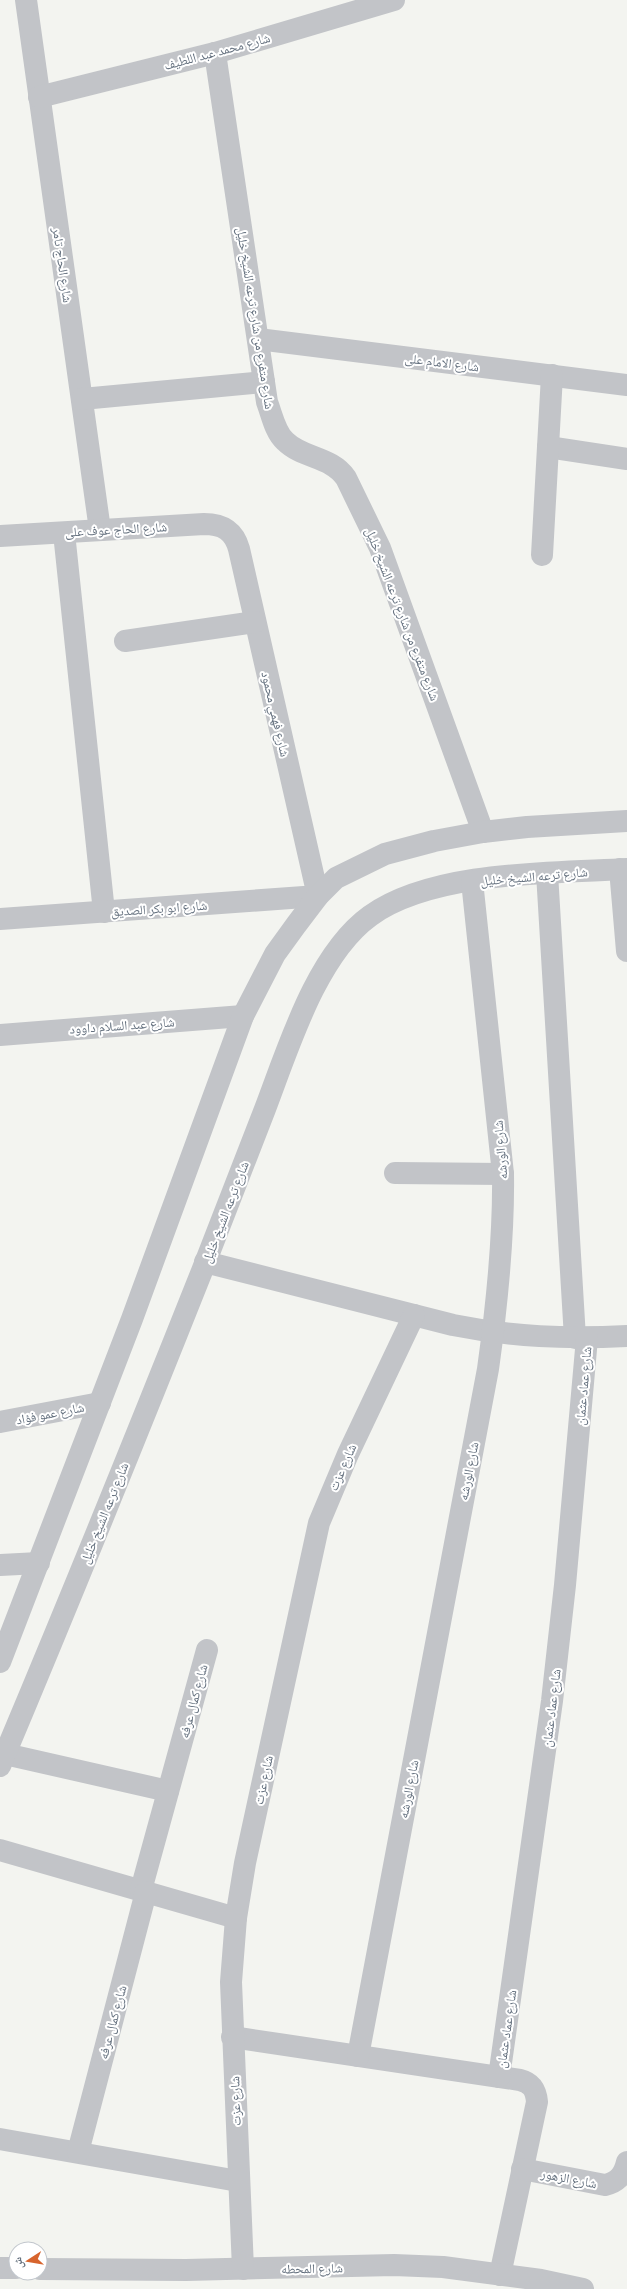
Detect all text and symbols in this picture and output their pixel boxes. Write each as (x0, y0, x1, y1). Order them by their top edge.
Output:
street label: شارع محمد عبد اللطيف (162, 30, 272, 75)
street label: شارع الحاج تامر (48, 225, 75, 304)
street label: شارع متفرع من شارع ترعه الشيخ خليل (232, 226, 277, 410)
street label: شارع الامام على (404, 350, 480, 376)
street label: شارع الحاج عوف على (65, 519, 168, 542)
street label: شارع متفرع من شارع ترعه الشيخ خليل (361, 526, 443, 703)
street label: شارع فهمي محمود (255, 670, 293, 759)
street label: شارع ترعه الشيخ خليل (480, 864, 589, 891)
street label: شارع ابو بكر الصديق (110, 898, 208, 921)
street label: شارع عبد السلام داوود (69, 1014, 175, 1039)
street label: شارع الورشه (490, 1120, 513, 1180)
street label: شارع ترعه الشيخ خليل (199, 1159, 254, 1266)
street label: شارع عماد عثمان (573, 1346, 596, 1426)
street label: شارع عمو فؤاد (15, 1400, 86, 1429)
street label: شارع عزت (326, 1441, 361, 1494)
street label: شارع الورشه (455, 1441, 483, 1502)
street label: شارع ترعه الشيخ خليل (77, 1460, 133, 1567)
street label: شارع كمال عرفه (176, 1663, 212, 1740)
street label: شارع عماد عثمان (539, 1668, 566, 1748)
street label: شارع عزت (251, 1754, 278, 1806)
street label: شارع الورشه (395, 1759, 423, 1820)
street label: شارع كمال عرفه (95, 1984, 131, 2061)
street label: شارع عماد عثمان (494, 1989, 521, 2070)
street label: شارع عزت (227, 2076, 246, 2126)
street label: شارع الزهور (538, 2166, 598, 2193)
north arrow (8, 2241, 48, 2281)
text: ش (11, 2255, 27, 2270)
street label: شارع المحطه (281, 2260, 343, 2279)

